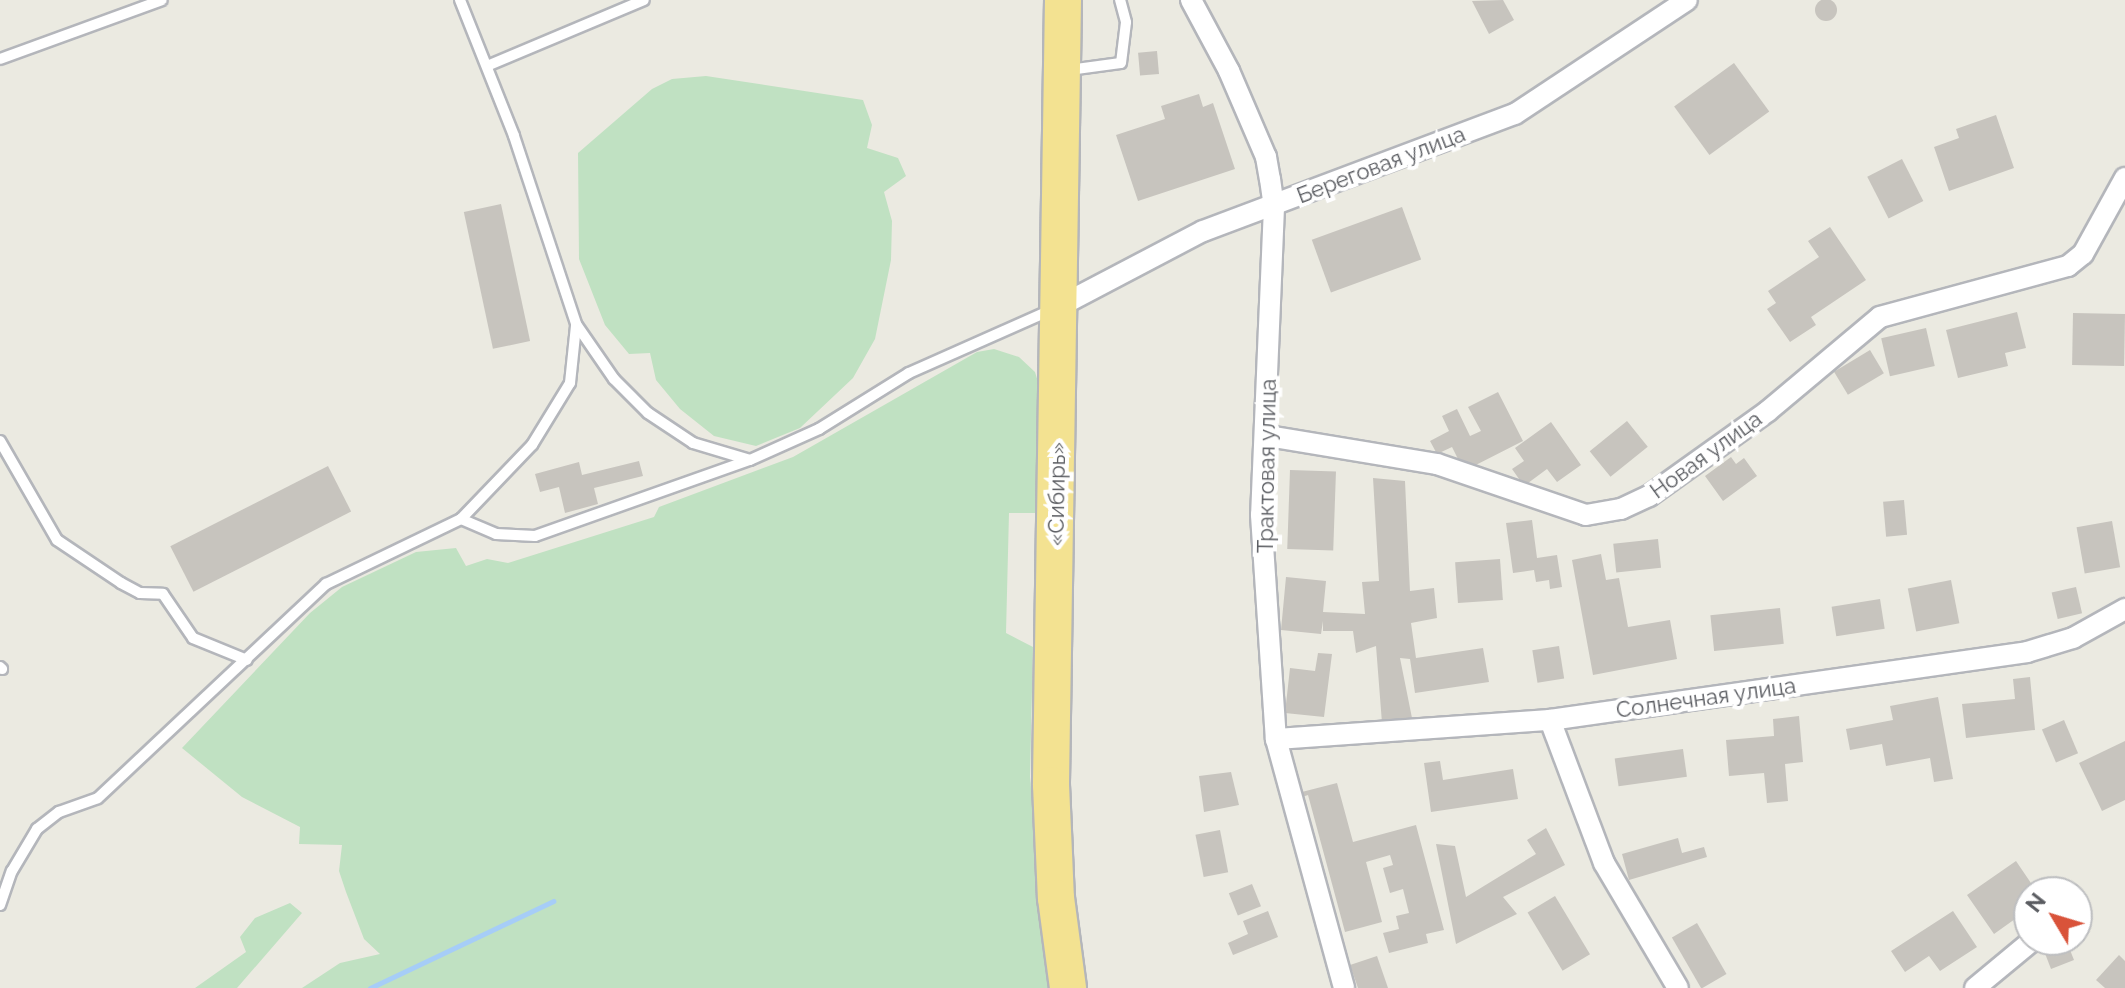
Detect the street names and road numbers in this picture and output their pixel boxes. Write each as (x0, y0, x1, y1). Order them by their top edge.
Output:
street label: Береговая улица (1293, 121, 1469, 209)
street label: Трактовая улица (1252, 378, 1282, 554)
street label: Новая улица (1645, 405, 1767, 505)
street label: «Сибирь» (1043, 442, 1071, 546)
street label: Солнечная улица (1614, 672, 1798, 724)

